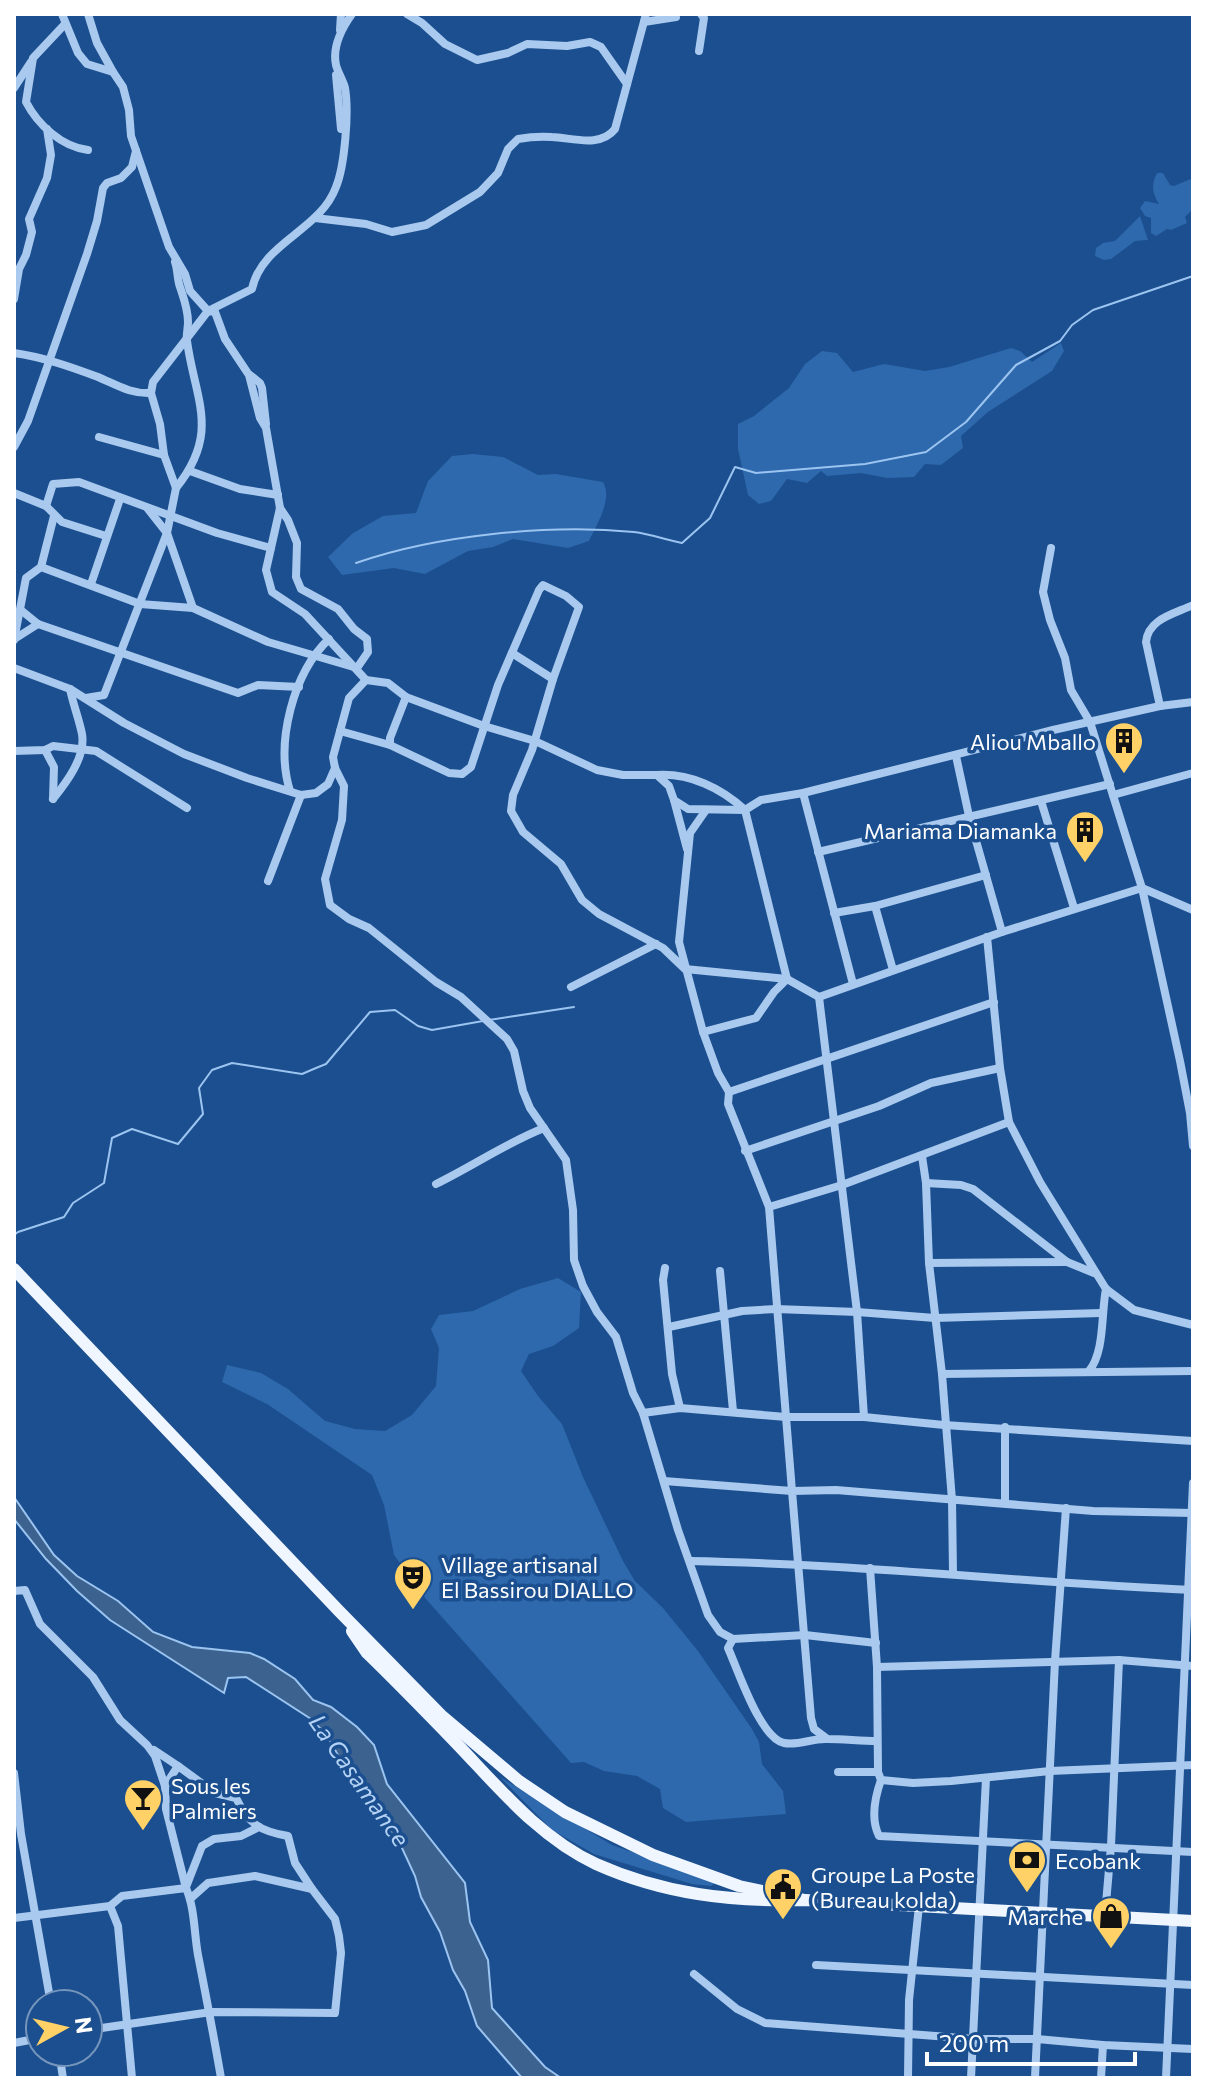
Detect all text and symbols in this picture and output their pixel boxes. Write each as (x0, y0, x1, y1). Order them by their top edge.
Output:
building icon: Aliou Mballo (1103, 720, 1145, 775)
place label: Aliou Mballo (970, 728, 1096, 755)
building icon: Mariama Diamanka (1064, 809, 1106, 864)
place label: Mariama Diamanka (864, 817, 1057, 844)
place label: Village artisanal El Bassirou DIALLO (441, 1551, 634, 1603)
theatre icon: Village artisanal El Bassirou DIALLO (392, 1556, 434, 1611)
water label: La Casamance (304, 1708, 417, 1852)
place label: Sous les Palmiers (171, 1772, 257, 1824)
bar icon: Sous les Palmiers (122, 1777, 164, 1832)
bank icon: Ecobank (1006, 1839, 1048, 1894)
place label: Ecobank (1055, 1847, 1141, 1874)
place label: Groupe La Poste (Bureau kolda) (811, 1861, 975, 1913)
public building icon: Groupe La Poste (Bureau kolda) (762, 1866, 804, 1921)
shop icon: Marche (1090, 1895, 1132, 1950)
place label: Marche (1007, 1903, 1083, 1930)
north arrow (24, 1988, 104, 2068)
text: N (70, 2015, 99, 2035)
scale bar (927, 2016, 1135, 2066)
text: 200 m (939, 2028, 1009, 2057)

